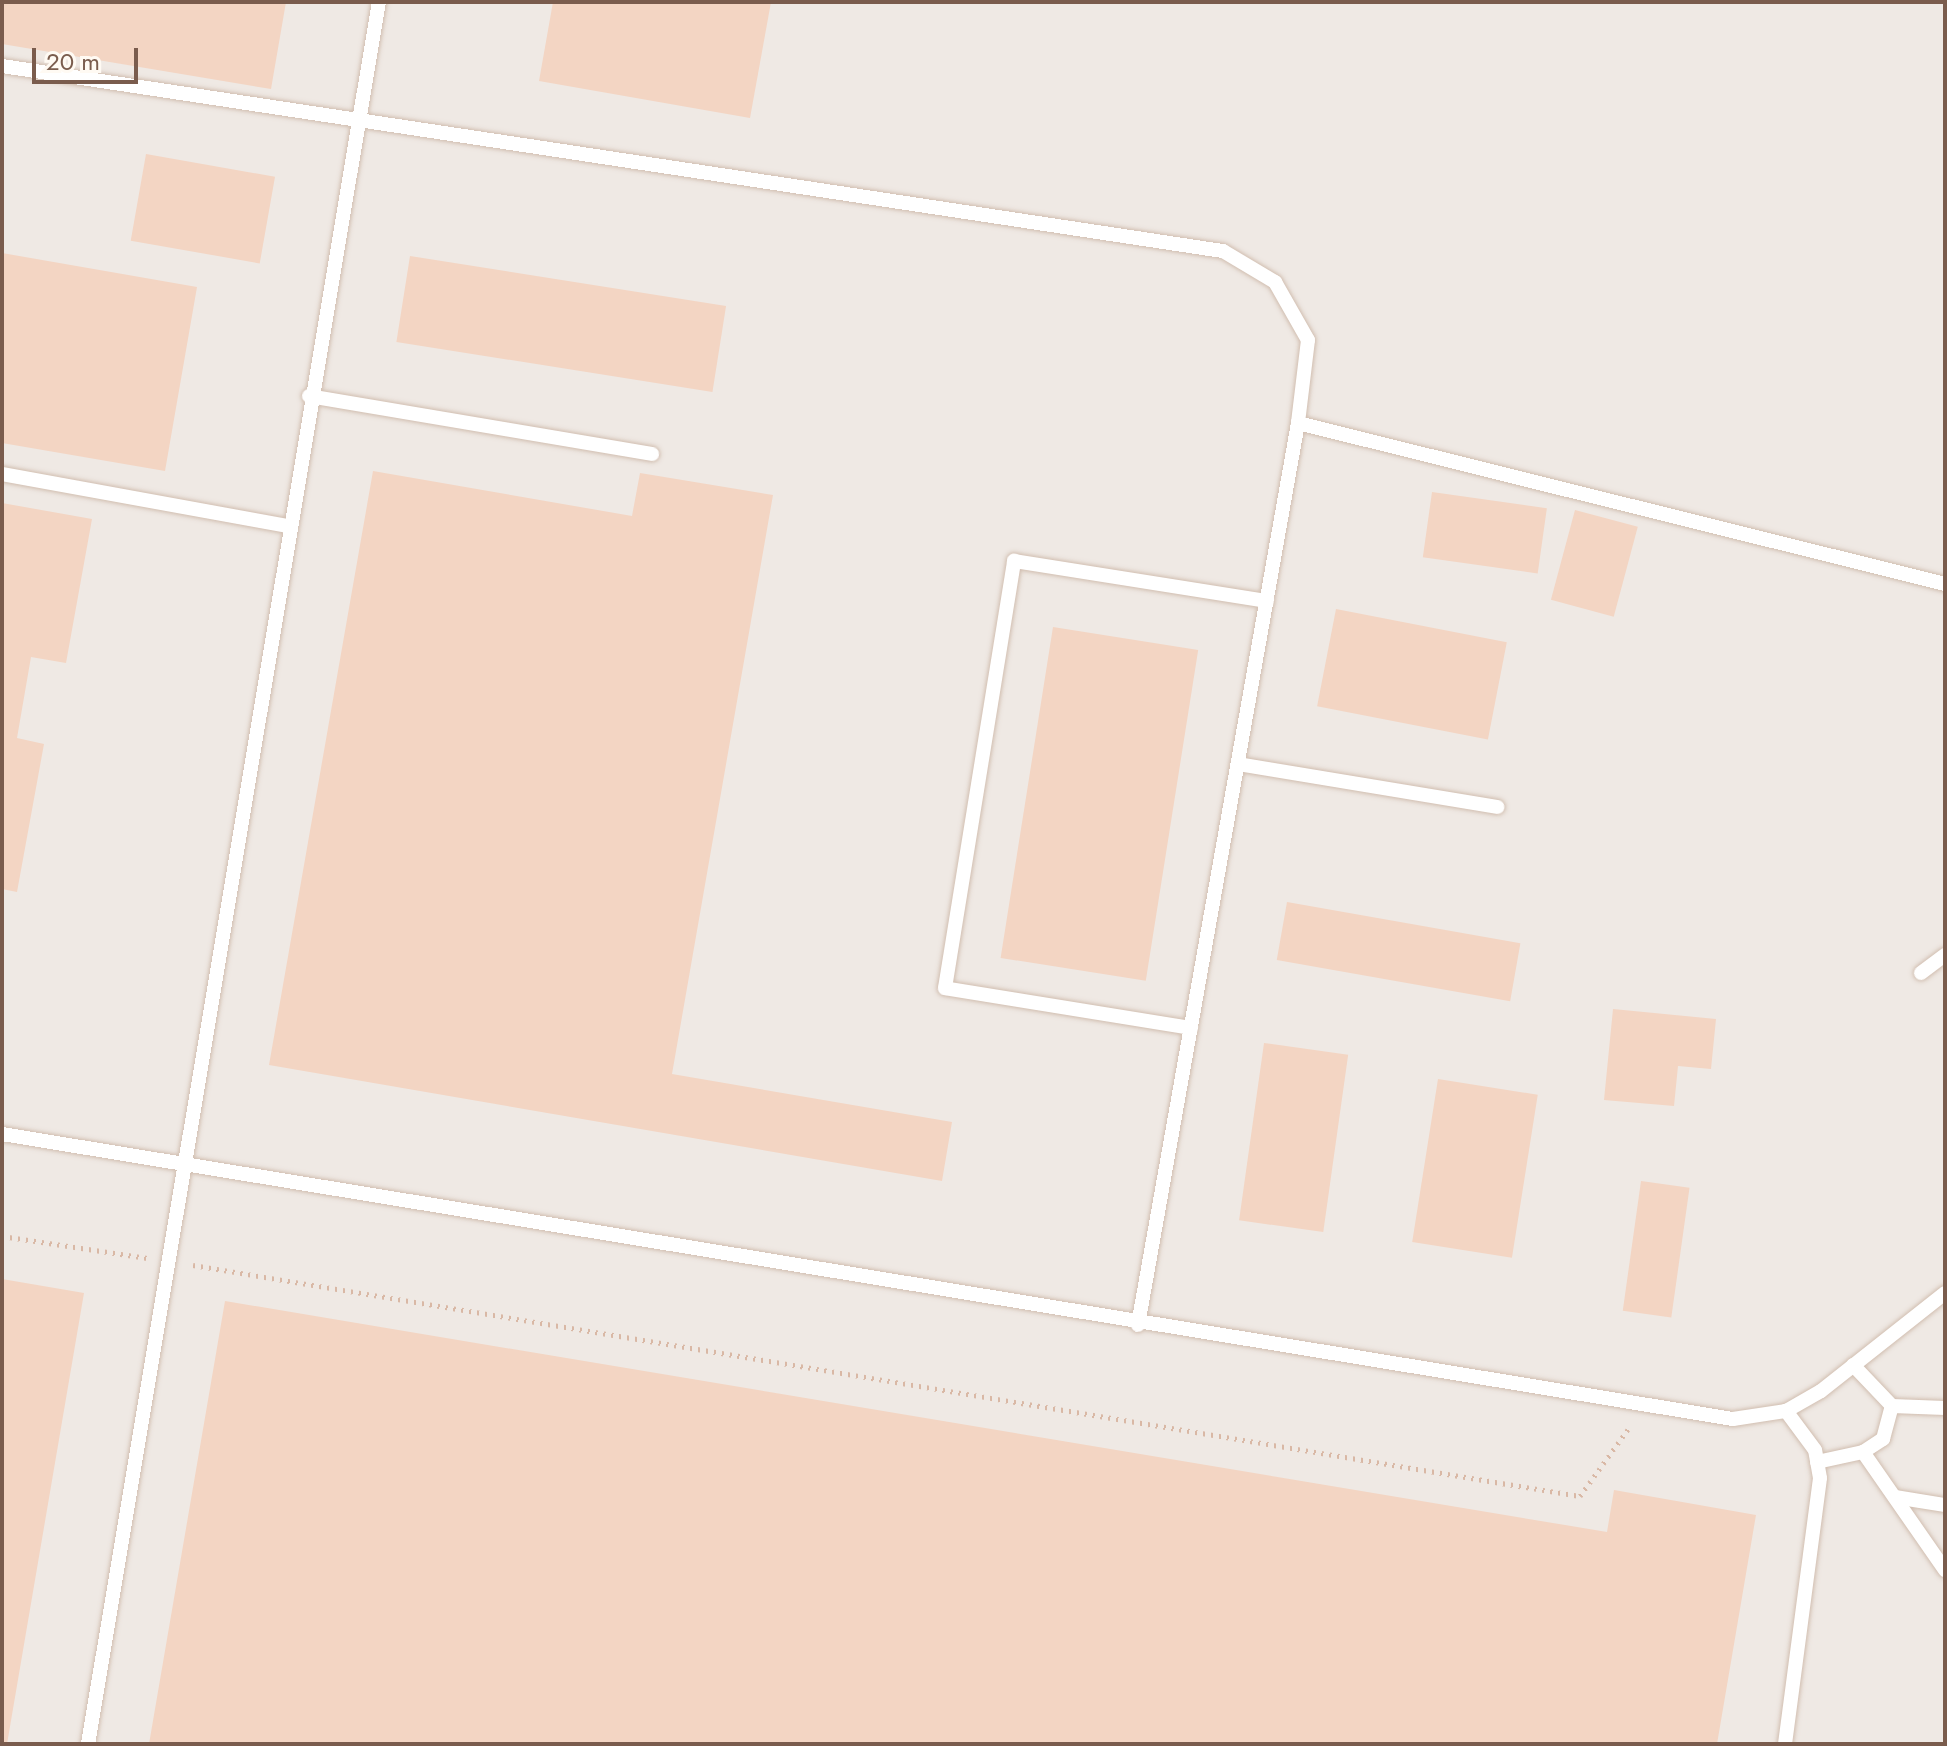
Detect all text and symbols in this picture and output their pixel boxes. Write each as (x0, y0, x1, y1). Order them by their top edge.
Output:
scale bar (36, 32, 142, 82)
text: 20 m (46, 44, 100, 79)

